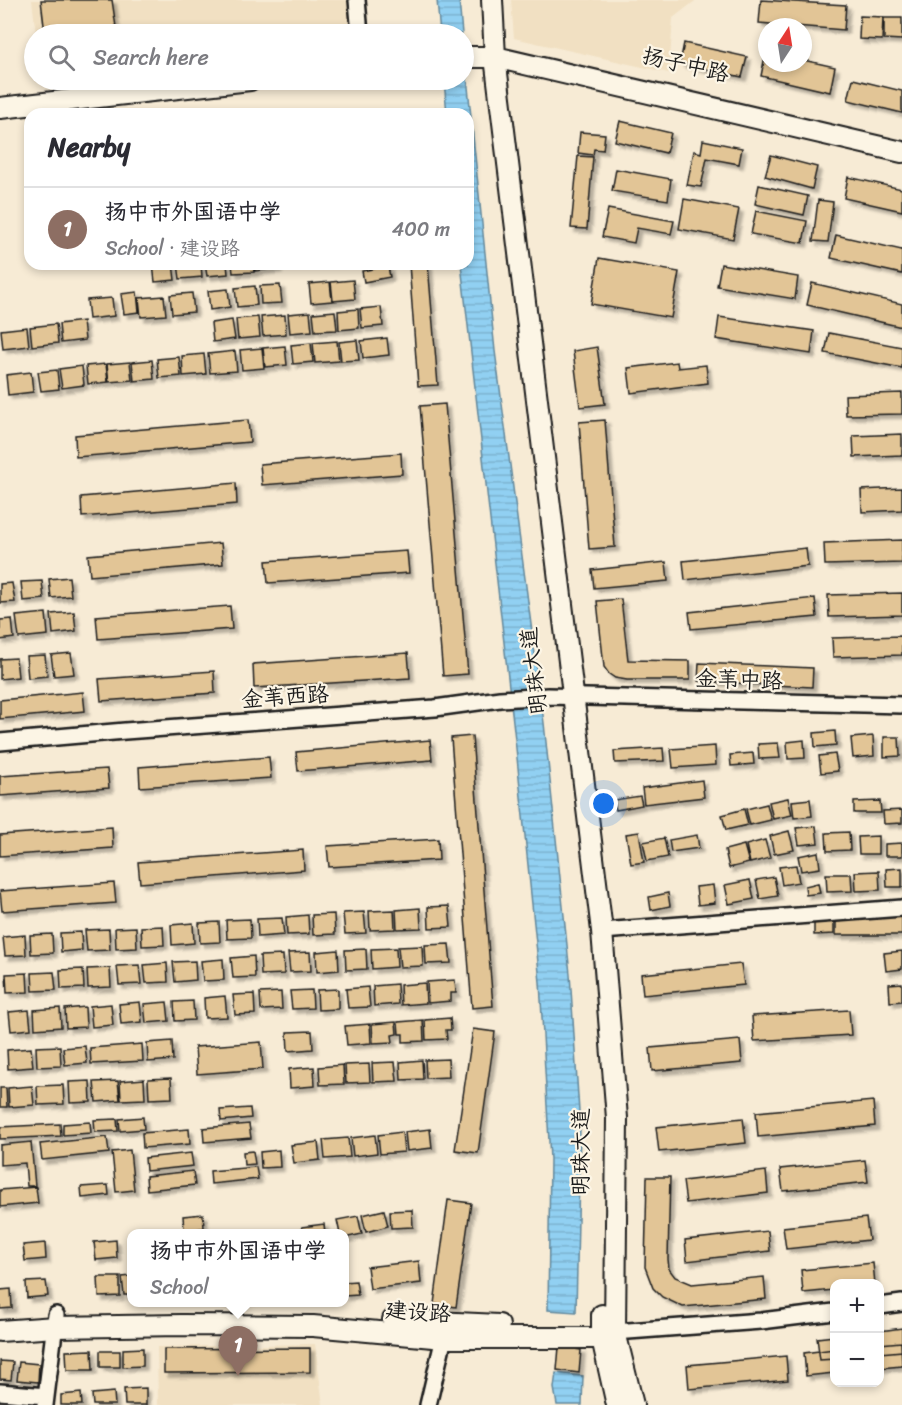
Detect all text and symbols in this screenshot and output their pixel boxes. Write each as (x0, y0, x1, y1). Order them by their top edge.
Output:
north arrow (758, 18, 812, 72)
search box (24, 24, 474, 90)
street label: 扬子中路 (639, 36, 733, 93)
text: Search here (93, 38, 209, 77)
icon: search (45, 41, 78, 74)
text: Nearby (48, 124, 130, 170)
text: 扬中市外国语中学 (105, 192, 281, 231)
text: 1 (63, 212, 72, 247)
text: 400 m (392, 212, 450, 247)
text: School · 建设路 (105, 231, 240, 266)
street label: 明珠大道 (509, 625, 558, 717)
street label: 金苇中路 (694, 658, 784, 701)
street label: 金苇西路 (240, 674, 330, 719)
your location (589, 789, 618, 818)
street label: 明珠大道 (561, 1108, 600, 1196)
popup (127, 1229, 349, 1307)
text: 扬中市外国语中学 (150, 1231, 326, 1270)
text: School (150, 1270, 209, 1305)
map controls (830, 1279, 884, 1387)
button: + (830, 1279, 884, 1333)
street label: 建设路 (384, 1290, 452, 1333)
pin: 1 (218, 1326, 258, 1376)
button: − (830, 1333, 884, 1387)

